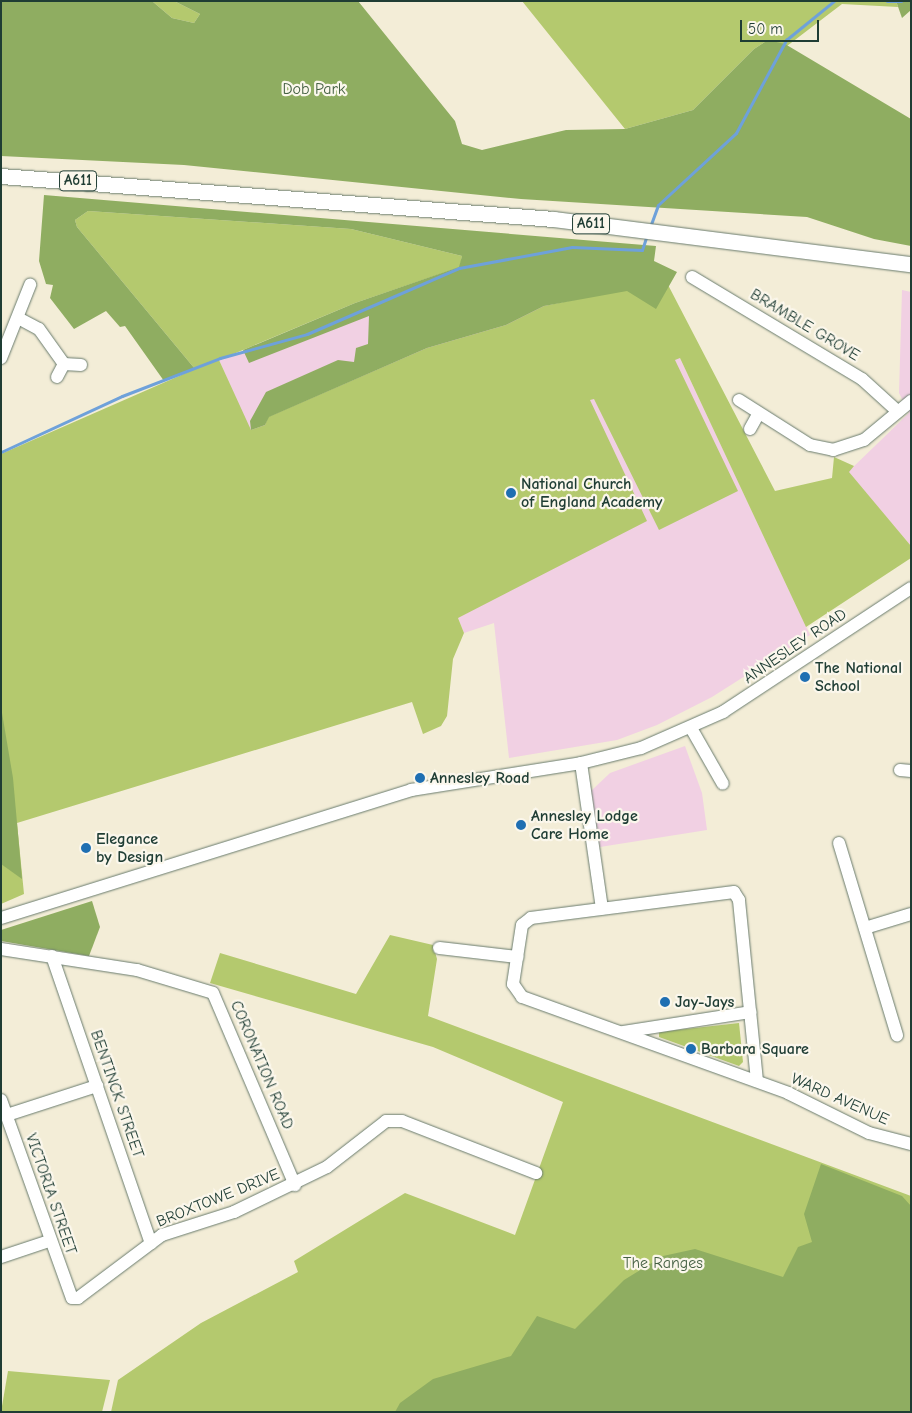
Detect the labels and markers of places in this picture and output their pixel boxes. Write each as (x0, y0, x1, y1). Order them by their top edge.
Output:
place label: National Church of England Academy (521, 474, 662, 512)
marker: National Church of England Academy (505, 487, 517, 499)
place label: The National School (815, 658, 902, 696)
marker: The National School (799, 671, 811, 683)
place label: Annesley Road (430, 768, 530, 788)
marker: Annesley Road (414, 772, 426, 784)
place label: Annesley Lodge Care Home (531, 806, 638, 844)
marker: Annesley Lodge Care Home (515, 819, 527, 831)
place label: Elegance by Design (96, 829, 163, 867)
marker: Elegance by Design (80, 842, 92, 854)
place label: Jay-Jays (675, 992, 734, 1012)
marker: Jay-Jays (659, 996, 671, 1008)
place label: Barbara Square (701, 1039, 809, 1059)
marker: Barbara Square (685, 1043, 697, 1055)

